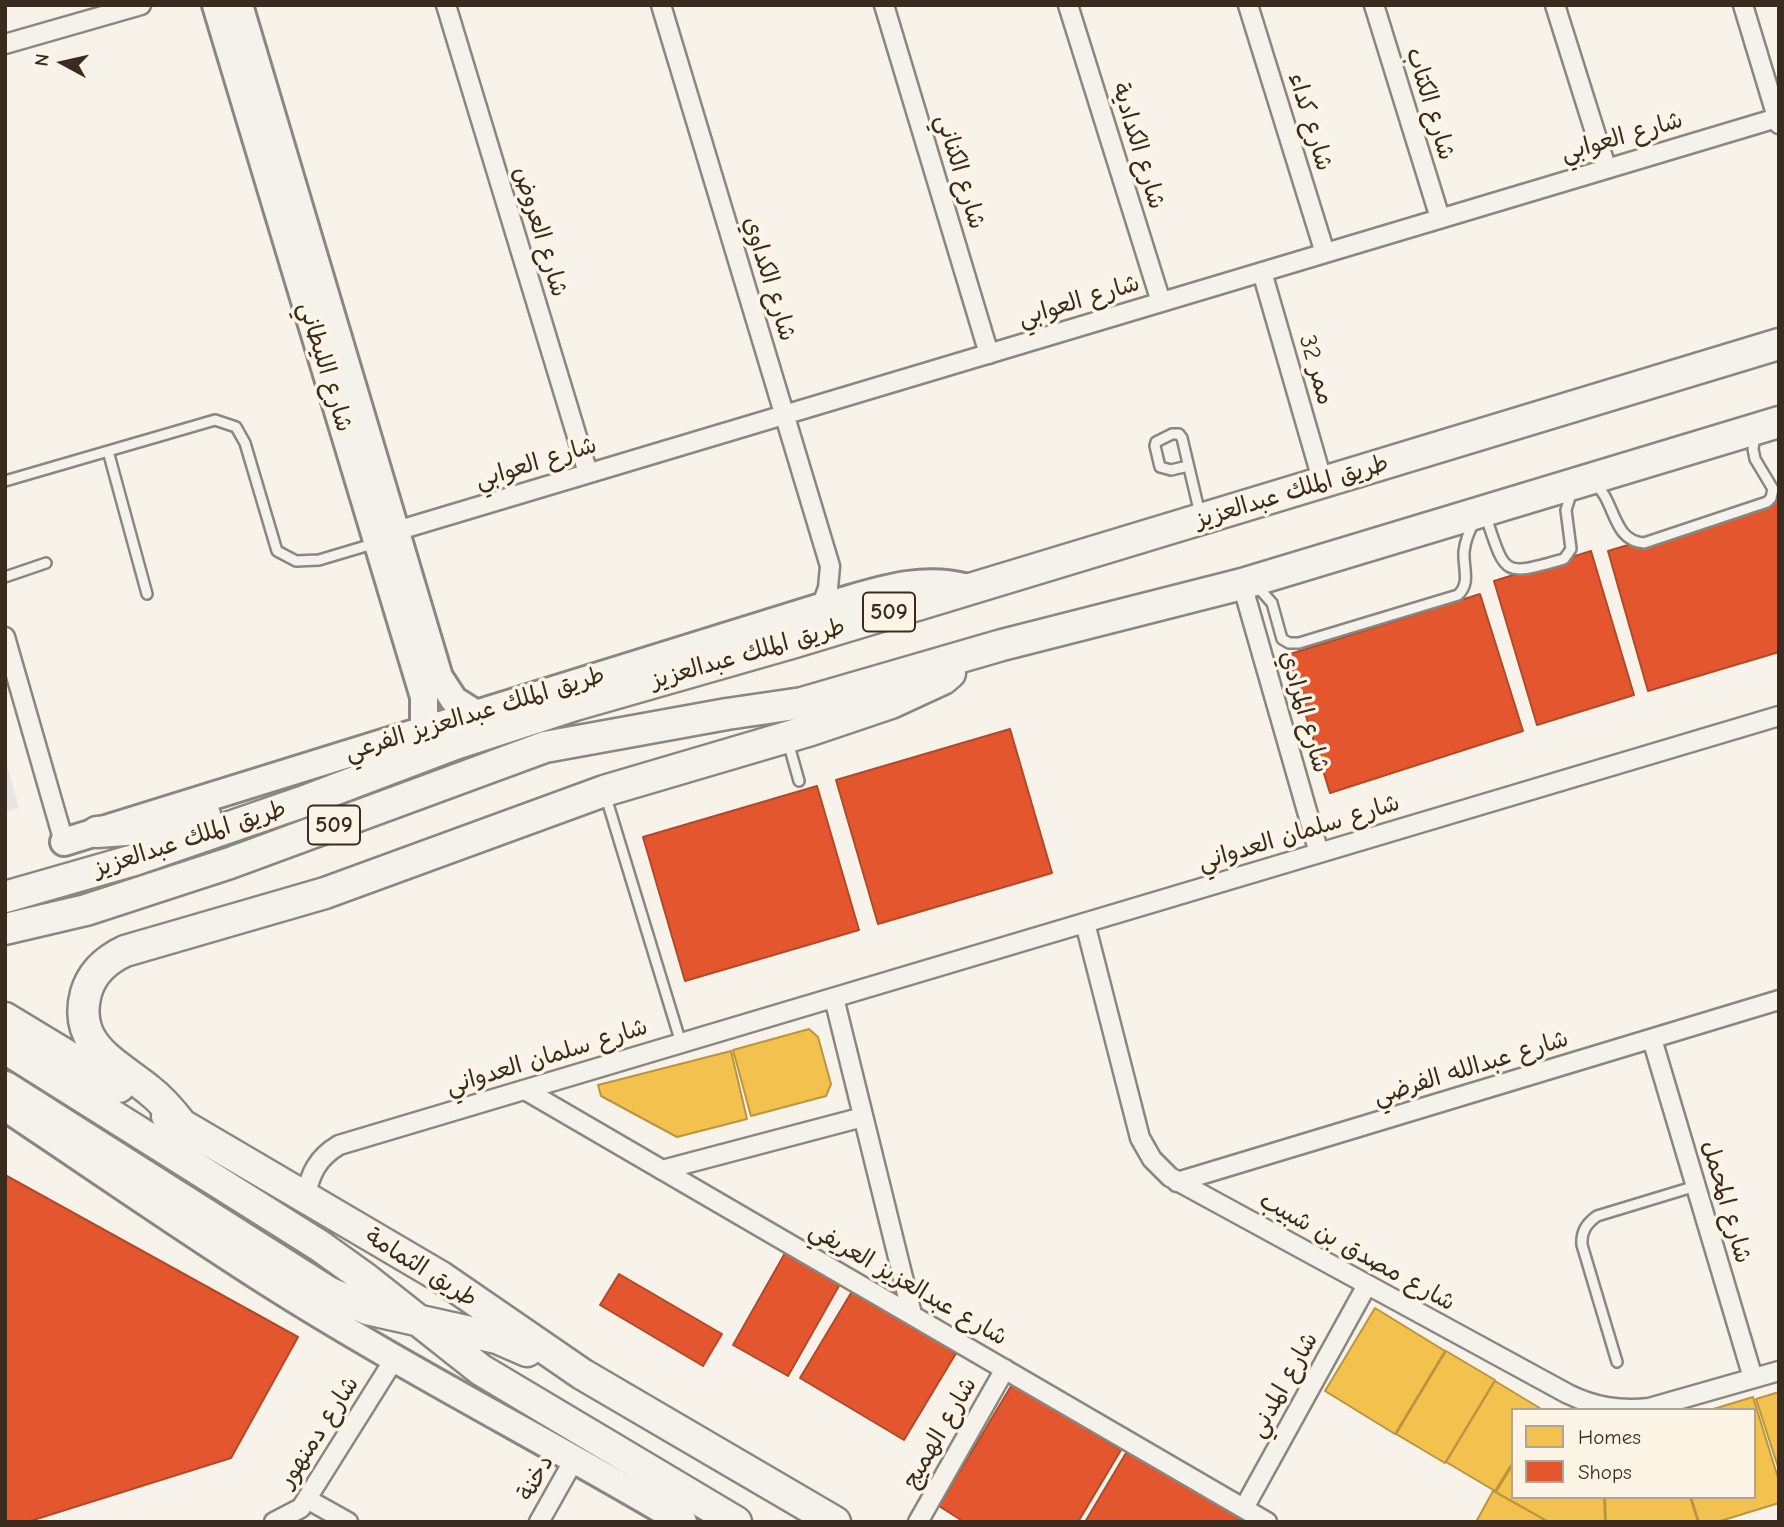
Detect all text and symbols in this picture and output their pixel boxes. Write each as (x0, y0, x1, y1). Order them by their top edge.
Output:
north arrow (28, 28, 98, 98)
street label: شارع الكتاب (1399, 44, 1461, 164)
text: N (30, 52, 54, 68)
street label: شارع كداء (1281, 70, 1339, 174)
street label: شارع الكدادية (1105, 79, 1171, 213)
street label: شارع العوابي (1558, 106, 1686, 168)
street label: شارع الكناني (929, 111, 991, 233)
street label: شارع العروض (507, 163, 573, 301)
street label: شارع الكداوي (736, 213, 802, 345)
street label: شارع العوابي (1015, 269, 1143, 333)
street label: شارع الليطاني (292, 299, 358, 435)
street label: ممر 32 (1292, 332, 1340, 408)
street label: شارع العوابي (472, 431, 600, 495)
street label: طريق الملك عبدالعزيز (1192, 449, 1392, 535)
road number: 509 (863, 592, 915, 632)
street label: طريق الملك عبدالعزيز (648, 612, 848, 696)
street label: شارع المرادي (1273, 648, 1335, 776)
street label: طريق الملك عبدالعزيز الفرعي (342, 661, 608, 767)
street label: شارع سلمان العدواني (1195, 789, 1403, 877)
street label: طريق الملك عبدالعزيز (90, 794, 290, 884)
road number: 509 (308, 806, 360, 845)
street label: شارع سلمان العدواني (443, 1013, 651, 1101)
street label: شارع عبدالله الفرضي (1370, 1025, 1572, 1111)
street label: شارع المحمل (1695, 1137, 1757, 1267)
street label: شارع مصدق بن شبيب (1254, 1186, 1460, 1318)
street label: شارع عبدالعزيز العريفي (804, 1216, 1012, 1352)
street label: طريق الثمامة (360, 1222, 482, 1314)
street label: شارع المدني (1243, 1327, 1325, 1443)
street label: شارع دمنهور (272, 1371, 366, 1493)
street label: شارع الهميج (897, 1372, 983, 1494)
legend (1511, 1408, 1756, 1499)
text: Homes (1578, 1425, 1641, 1449)
street label: دخنة (512, 1450, 560, 1506)
text: Shops (1578, 1460, 1632, 1484)

